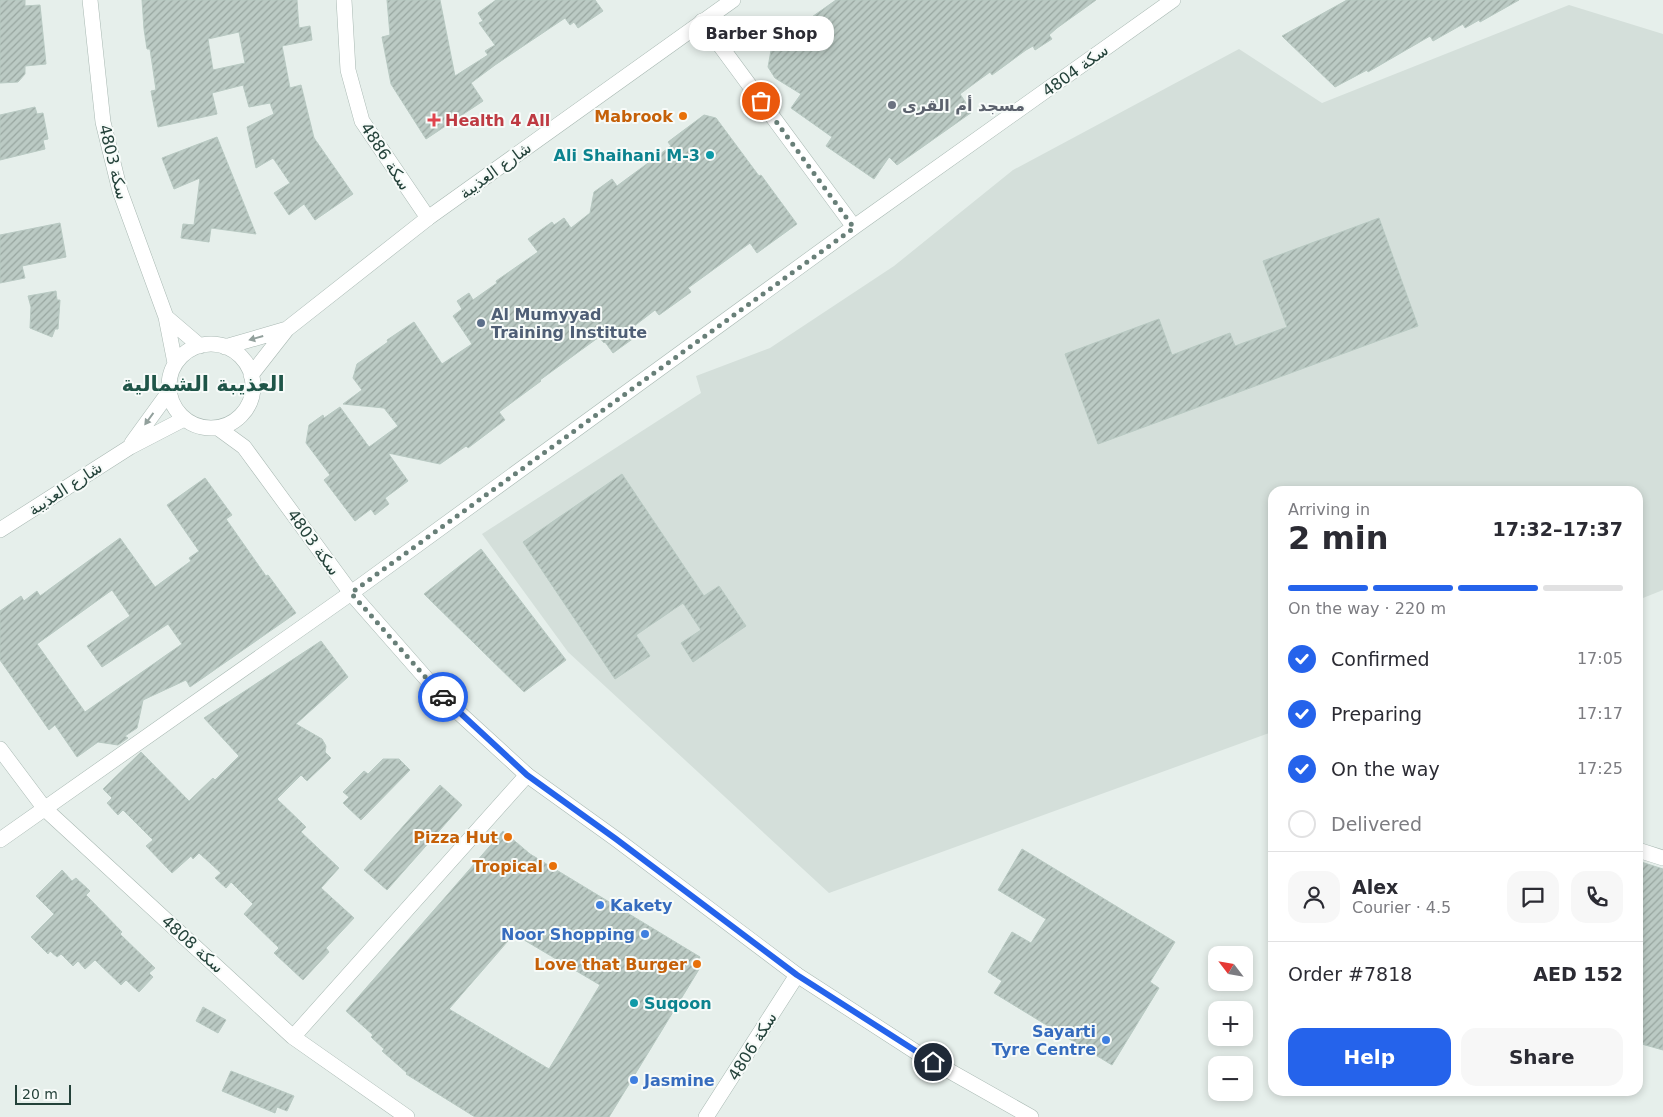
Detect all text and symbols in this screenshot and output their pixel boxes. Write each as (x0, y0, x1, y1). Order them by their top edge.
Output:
callout: Barber Shop (688, 16, 834, 51)
text: Barber Shop (705, 24, 818, 43)
street label: سكة 4804 (1039, 40, 1112, 101)
pin (740, 80, 782, 122)
icon: bag (747, 87, 775, 115)
place label: مسجد أم القرى (902, 95, 1025, 115)
marker: مسجد أم القرى (886, 99, 898, 111)
place label: Mabrook (594, 107, 673, 126)
marker: Mabrook (677, 110, 689, 122)
place label: Health 4 All (445, 111, 550, 130)
marker: Health 4 All (427, 113, 441, 127)
street label: سكة 4886 (357, 119, 414, 194)
street label: سكة 4803 (95, 123, 132, 202)
street label: شارع العذيبة (456, 138, 535, 204)
place label: Ali Shaihani M-3 (554, 146, 700, 165)
marker: Ali Shaihani M-3 (704, 149, 716, 161)
place label: Al Mumyyad Training Institute (491, 305, 647, 342)
marker: Al Mumyyad Training Institute (475, 317, 487, 329)
one-way arrow (248, 334, 263, 342)
district label: العذيبة الشمالية (121, 372, 285, 396)
one-way arrow (144, 413, 154, 426)
street label: شارع العذيبة (25, 458, 106, 520)
text: Arriving in (1288, 500, 1370, 519)
street label: سكة 4803 (283, 506, 344, 579)
text: 17:32–17:37 (1493, 518, 1623, 540)
text: 2 min (1288, 519, 1389, 557)
text: On the way · 220 m (1288, 599, 1446, 618)
icon: check (1288, 645, 1316, 673)
text: Confirmed (1331, 648, 1430, 670)
text: 17:05 (1577, 649, 1623, 668)
courier (418, 672, 468, 722)
icon: car (429, 683, 457, 711)
icon: check (1288, 700, 1316, 728)
text: Preparing (1331, 703, 1422, 725)
text: 17:17 (1577, 704, 1623, 723)
icon: check (1288, 755, 1316, 783)
text: On the way (1331, 758, 1440, 780)
text: 17:25 (1577, 759, 1623, 778)
text: Delivered (1331, 813, 1422, 835)
place label: Pizza Hut (413, 828, 498, 847)
marker: Pizza Hut (502, 831, 514, 843)
place label: Tropical (472, 857, 543, 876)
marker: Tropical (547, 860, 559, 872)
button: person (1288, 871, 1340, 923)
button: chat (1507, 871, 1559, 923)
button: phone (1571, 871, 1623, 923)
text: Alex (1352, 876, 1398, 898)
place label: Kakety (610, 896, 673, 915)
text: Courier · 4.5 (1352, 898, 1451, 917)
marker: Kakety (594, 899, 606, 911)
street label: سكة 4808 (158, 912, 227, 977)
place label: Noor Shopping (501, 925, 635, 944)
marker: Noor Shopping (639, 928, 651, 940)
north arrow (1208, 946, 1252, 991)
map controls (1208, 946, 1253, 1101)
place label: Love that Burger (534, 955, 687, 974)
marker: Love that Burger (691, 958, 703, 970)
text: Order #7818 (1288, 963, 1412, 985)
text: AED 152 (1533, 963, 1623, 985)
place label: Suqoon (644, 994, 712, 1013)
marker: Suqoon (628, 997, 640, 1009)
button: + (1208, 1001, 1253, 1046)
street label: سكة 4806 (724, 1009, 781, 1084)
place label: Sayarti Tyre Centre (992, 1022, 1096, 1059)
button: Help (1288, 1028, 1451, 1086)
button: Share (1461, 1028, 1623, 1086)
marker: Sayarti Tyre Centre (1100, 1034, 1112, 1046)
pin (912, 1041, 954, 1083)
icon: home (919, 1048, 947, 1076)
button: − (1208, 1056, 1253, 1101)
place label: Jasmine (643, 1071, 715, 1090)
marker: Jasmine (628, 1074, 640, 1086)
scale bar (15, 1082, 71, 1105)
text: 20 m (22, 1086, 58, 1102)

